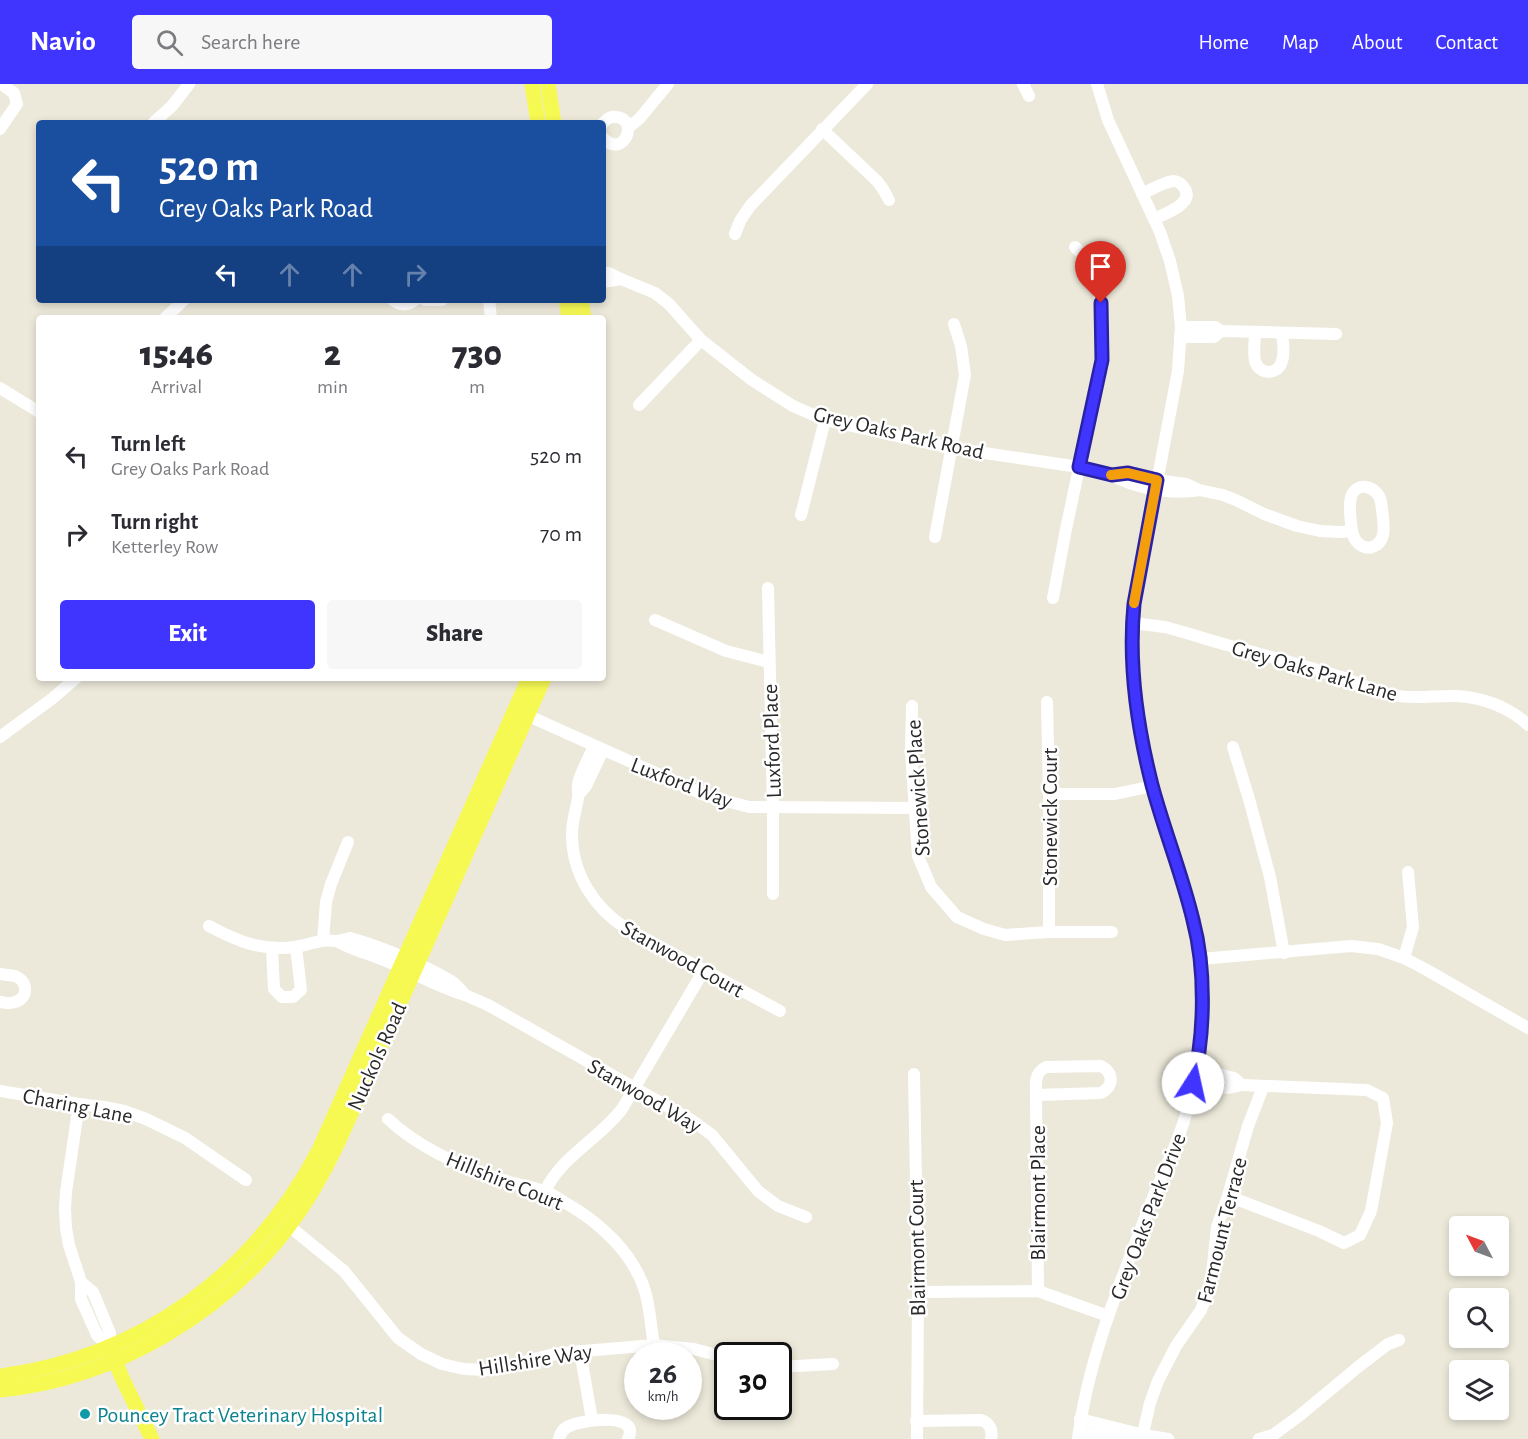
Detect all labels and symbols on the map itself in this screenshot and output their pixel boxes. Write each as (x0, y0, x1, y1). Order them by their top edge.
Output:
pin (1075, 241, 1126, 303)
street label: Grey Oaks Park Road (811, 403, 986, 463)
street label: Grey Oaks Park Lane (1229, 637, 1400, 705)
street label: Luxford Place (759, 683, 785, 799)
street label: Stonewick Place (902, 719, 934, 857)
street label: Stonewick Court (1039, 748, 1061, 886)
street label: Luxford Way (628, 754, 736, 813)
street label: Stanwood Court (618, 916, 747, 1002)
street label: Nuckols Road (343, 999, 411, 1114)
position arrow (1161, 1051, 1225, 1115)
street label: Stanwood Way (584, 1055, 706, 1137)
street label: Charing Lane (21, 1085, 135, 1127)
street label: Blairmont Place (1027, 1125, 1049, 1261)
street label: Grey Oaks Park Drive (1106, 1130, 1190, 1303)
street label: Hillshire Court (443, 1148, 566, 1214)
street label: Farmount Terrace (1193, 1155, 1251, 1305)
street label: Blairmont Court (905, 1179, 929, 1317)
north arrow (1449, 1216, 1509, 1276)
street label: Hillshire Way (477, 1340, 594, 1380)
speed limit sign: 30 (714, 1342, 792, 1420)
place label: Pouncey Tract Veterinary Hospital (97, 1404, 383, 1426)
marker: Pouncey Tract Veterinary Hospital (78, 1407, 92, 1421)

